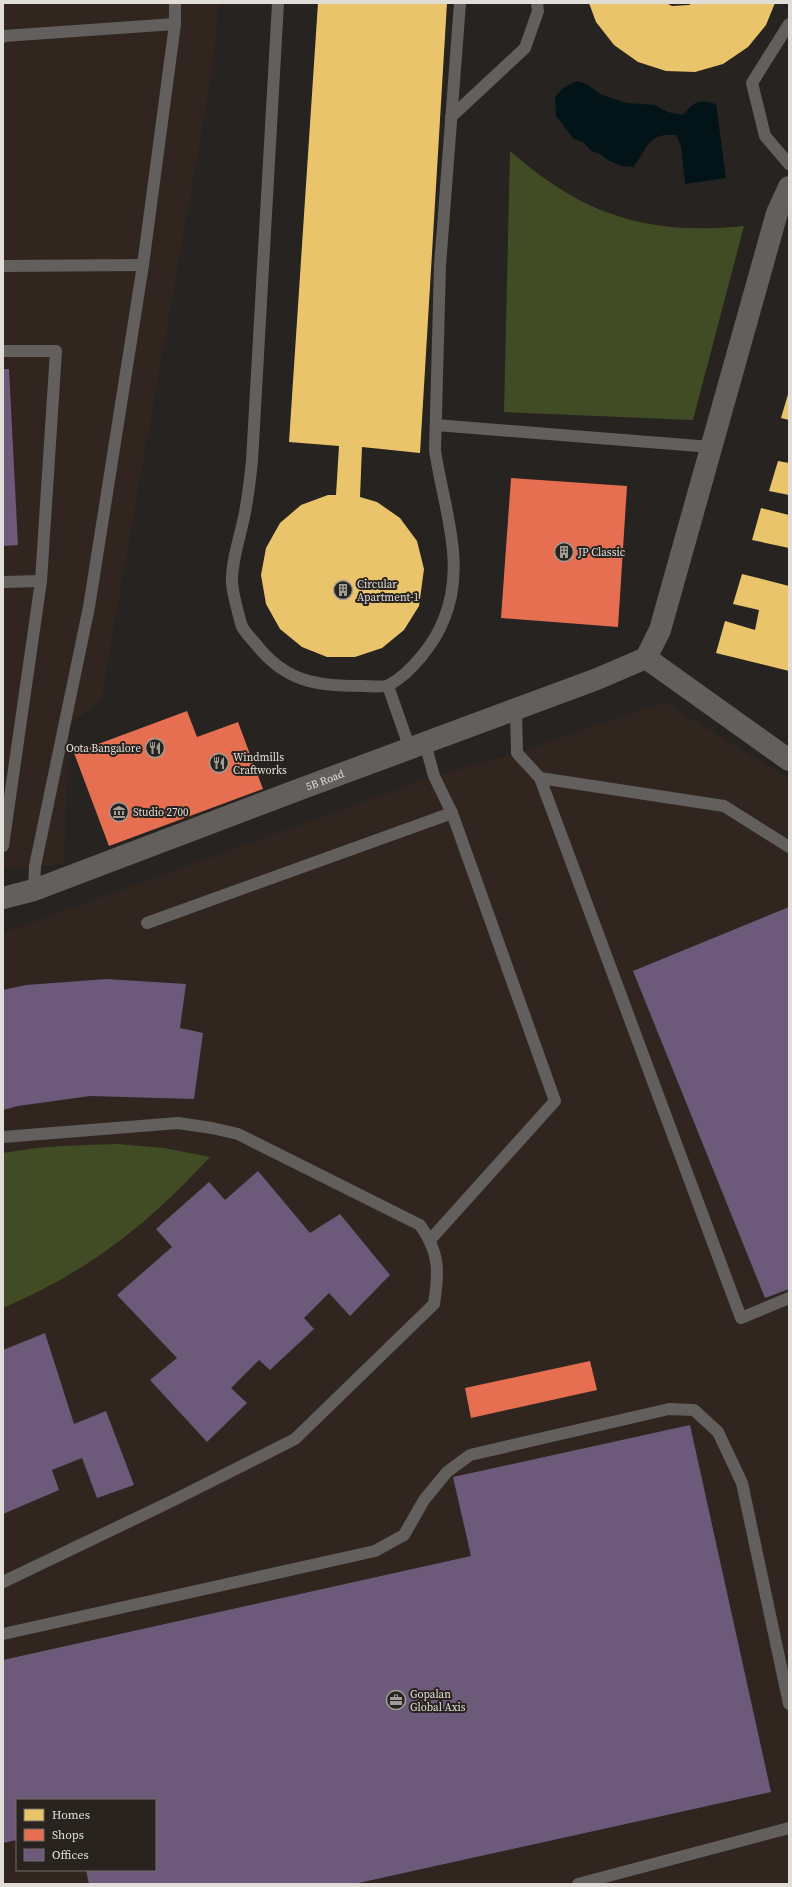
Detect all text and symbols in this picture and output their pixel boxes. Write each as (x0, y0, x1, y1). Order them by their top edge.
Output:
building icon: JP Classic (553, 541, 575, 563)
place label: JP Classic (577, 545, 626, 560)
place label: Circular Apartment-1 (357, 577, 419, 605)
building icon: Circular Apartment-1 (332, 579, 354, 601)
restaurant icon: Oota Bangalore (144, 737, 166, 759)
place label: Oota Bangalore (66, 741, 141, 756)
place label: Windmills Craftworks (233, 750, 287, 778)
restaurant icon: Windmills Craftworks (208, 752, 230, 774)
street label: 5B Road (304, 766, 347, 794)
museum icon: Studio 2700 (108, 801, 130, 823)
place label: Studio 2700 (133, 805, 189, 820)
place label: Gopalan Global Axis (410, 1687, 466, 1715)
office icon: Gopalan Global Axis (385, 1689, 407, 1711)
legend (16, 1799, 156, 1871)
text: Homes (52, 1807, 90, 1823)
text: Shops (52, 1827, 84, 1843)
text: Offices (52, 1847, 89, 1863)

